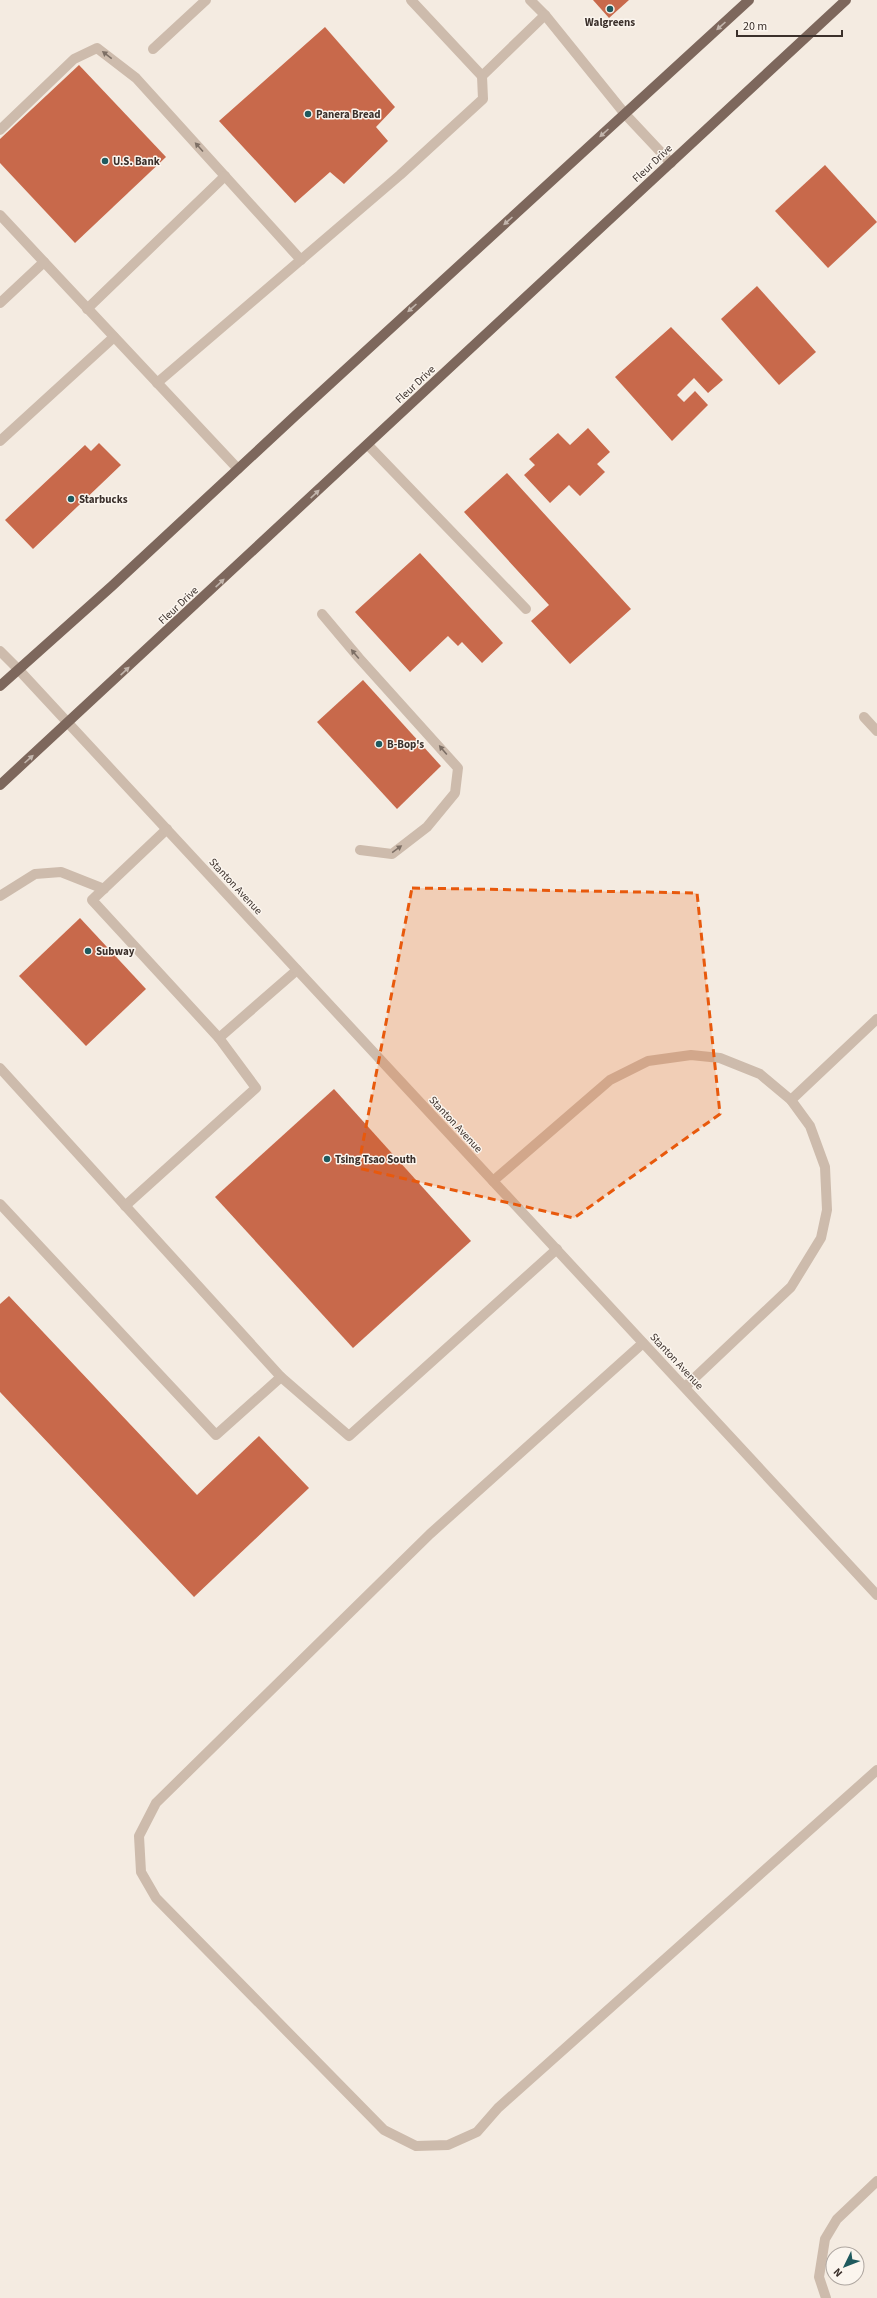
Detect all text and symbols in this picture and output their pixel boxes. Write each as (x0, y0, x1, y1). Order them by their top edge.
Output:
marker: Walgreens (605, 4, 615, 14)
scale bar (737, 12, 842, 38)
place label: Walgreens (585, 15, 635, 30)
text: 20 m (743, 18, 767, 35)
one-way arrow (715, 22, 726, 31)
one-way arrow (101, 51, 112, 60)
place label: Panera Bread (316, 107, 381, 122)
marker: Panera Bread (303, 109, 313, 119)
one-way arrow (599, 128, 609, 138)
street label: Fleur Drive (629, 141, 676, 186)
one-way arrow (194, 142, 203, 152)
place label: U.S. Bank (113, 154, 160, 169)
marker: U.S. Bank (100, 156, 110, 166)
one-way arrow (503, 216, 513, 225)
one-way arrow (407, 304, 417, 313)
street label: Fleur Drive (392, 362, 439, 407)
one-way arrow (310, 489, 320, 499)
place label: Starbucks (79, 492, 128, 507)
marker: Starbucks (66, 494, 76, 504)
one-way arrow (215, 578, 225, 588)
street label: Fleur Drive (155, 583, 202, 628)
one-way arrow (351, 649, 360, 659)
one-way arrow (120, 667, 130, 676)
place label: B-Bop's (387, 737, 424, 752)
marker: B-Bop's (374, 739, 384, 749)
one-way arrow (438, 745, 447, 755)
one-way arrow (24, 754, 34, 764)
one-way arrow (392, 845, 403, 854)
street label: Stanton Avenue (205, 855, 266, 918)
place label: Subway (96, 944, 135, 959)
marker: Subway (83, 946, 93, 956)
street label: Stanton Avenue (425, 1093, 486, 1156)
place label: Tsing Tsao South (335, 1152, 416, 1167)
marker: Tsing Tsao South (322, 1154, 332, 1164)
street label: Stanton Avenue (646, 1330, 707, 1393)
north arrow (825, 2246, 865, 2286)
text: N (830, 2265, 846, 2280)

